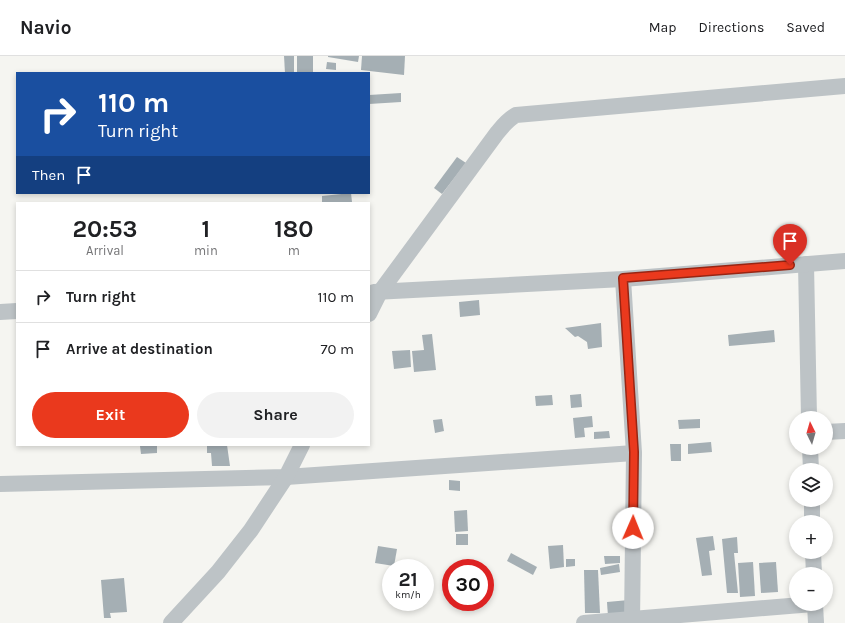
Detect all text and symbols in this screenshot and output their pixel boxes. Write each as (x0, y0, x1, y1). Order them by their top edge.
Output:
text: Navio (20, 17, 72, 39)
text: Map (649, 19, 677, 36)
text: Directions (699, 19, 764, 36)
text: Saved (786, 19, 825, 36)
text: 110 m (98, 86, 169, 119)
icon: right (32, 88, 84, 140)
text: Turn right (98, 120, 178, 142)
icon: arrive (73, 164, 95, 186)
text: Then (32, 166, 65, 184)
text: 20:53 (72, 215, 138, 243)
text: 1 (202, 215, 210, 243)
text: 180 (274, 215, 314, 243)
pin (773, 224, 807, 265)
icon: arrive (779, 230, 801, 252)
text: Arrival (86, 243, 124, 258)
text: min (194, 243, 218, 258)
text: m (288, 243, 300, 258)
icon: right (32, 286, 54, 308)
text: Turn right (66, 288, 136, 306)
text: 110 m (318, 288, 354, 306)
icon: arrive (32, 338, 54, 360)
text: Arrive at destination (66, 340, 213, 358)
text: 70 m (320, 340, 354, 358)
button: Exit (32, 392, 189, 438)
button: Share (197, 392, 354, 438)
north arrow (789, 411, 833, 455)
map controls (789, 411, 833, 611)
button: layers (789, 463, 833, 507)
position arrow (612, 507, 654, 549)
button: + (789, 515, 833, 559)
speed limit sign: 30 (442, 559, 494, 611)
button: − (789, 567, 833, 611)
text: 21 (398, 568, 418, 591)
text: km/h (395, 589, 421, 601)

